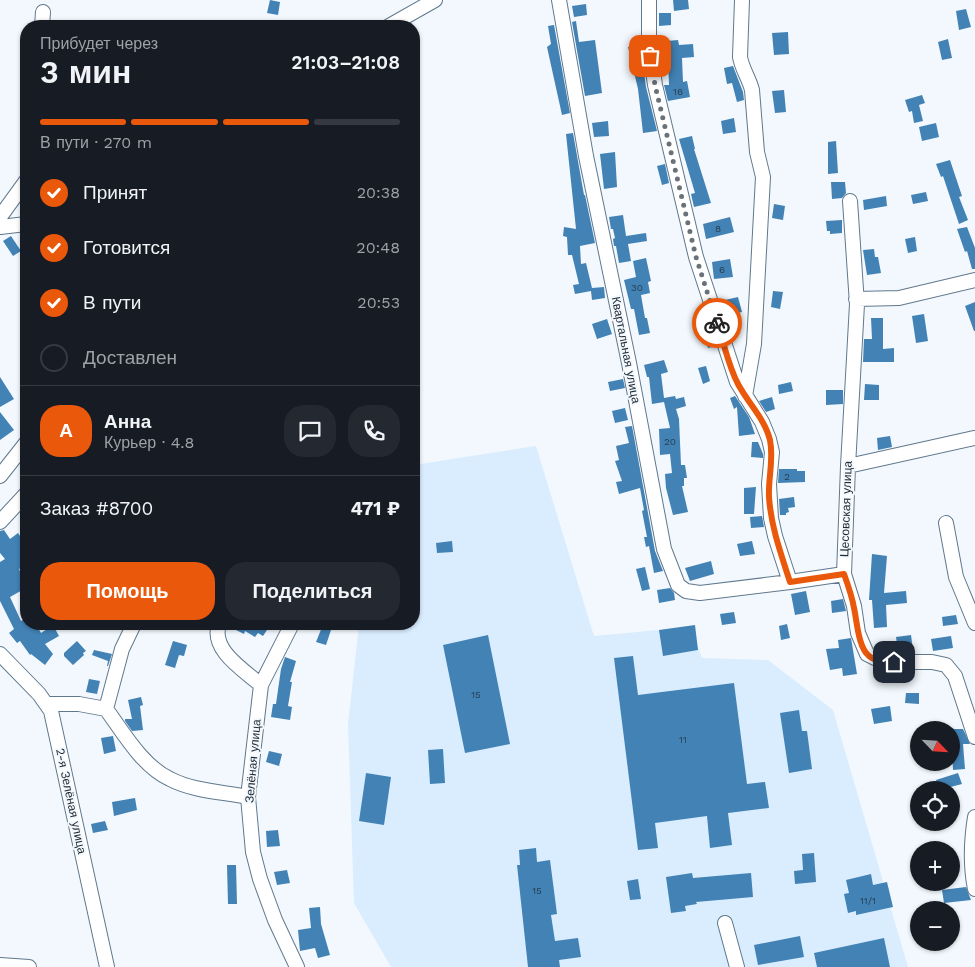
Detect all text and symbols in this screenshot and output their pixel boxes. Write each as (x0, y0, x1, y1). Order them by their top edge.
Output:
text: Прибудет через (40, 34, 158, 53)
pin (629, 35, 671, 77)
icon: bag (636, 42, 664, 70)
text: 21:03–21:08 (291, 51, 400, 74)
text: 3 мин (40, 53, 131, 91)
house number: 16 (673, 86, 683, 97)
text: В пути · 270 m (40, 133, 152, 152)
icon: check (40, 179, 68, 207)
text: Принят (83, 181, 147, 204)
text: 20:38 (357, 183, 400, 202)
house number: 8 (715, 223, 721, 234)
icon: check (40, 234, 68, 262)
text: Готовится (83, 236, 170, 259)
text: 20:48 (356, 238, 400, 257)
house number: 6 (719, 264, 725, 275)
house number: 30 (631, 282, 643, 293)
icon: check (40, 289, 68, 317)
text: В пути (83, 291, 141, 314)
text: 20:53 (357, 293, 400, 312)
street label: Квартальная улица (609, 295, 643, 405)
courier (692, 298, 742, 348)
icon: bike (703, 309, 731, 337)
text: Доставлен (83, 346, 177, 369)
button: chat (284, 405, 336, 457)
button: phone (348, 405, 400, 457)
text: Анна (104, 410, 151, 433)
text: А (59, 419, 73, 442)
text: Курьер · 4.8 (104, 433, 194, 452)
house number: 20 (664, 436, 676, 447)
street label: Цесовская улица (837, 460, 855, 557)
house number: 2 (784, 471, 790, 482)
text: Заказ #8700 (40, 497, 153, 520)
text: 471 ₽ (350, 497, 400, 520)
button: Помощь (40, 562, 215, 620)
button: Поделиться (225, 562, 400, 620)
pin (873, 641, 915, 683)
icon: home (880, 648, 908, 676)
house number: 15 (471, 689, 481, 700)
street label: Зелёная улица (242, 718, 264, 803)
north arrow (910, 721, 960, 771)
map controls (910, 721, 960, 951)
house number: 11 (679, 734, 687, 745)
street label: 2-я Зелёная улица (53, 747, 89, 855)
button: locate (910, 781, 960, 831)
button: + (910, 841, 960, 891)
house number: 15 (532, 885, 542, 896)
house number: 11/1 (860, 895, 876, 906)
button: − (910, 901, 960, 951)

